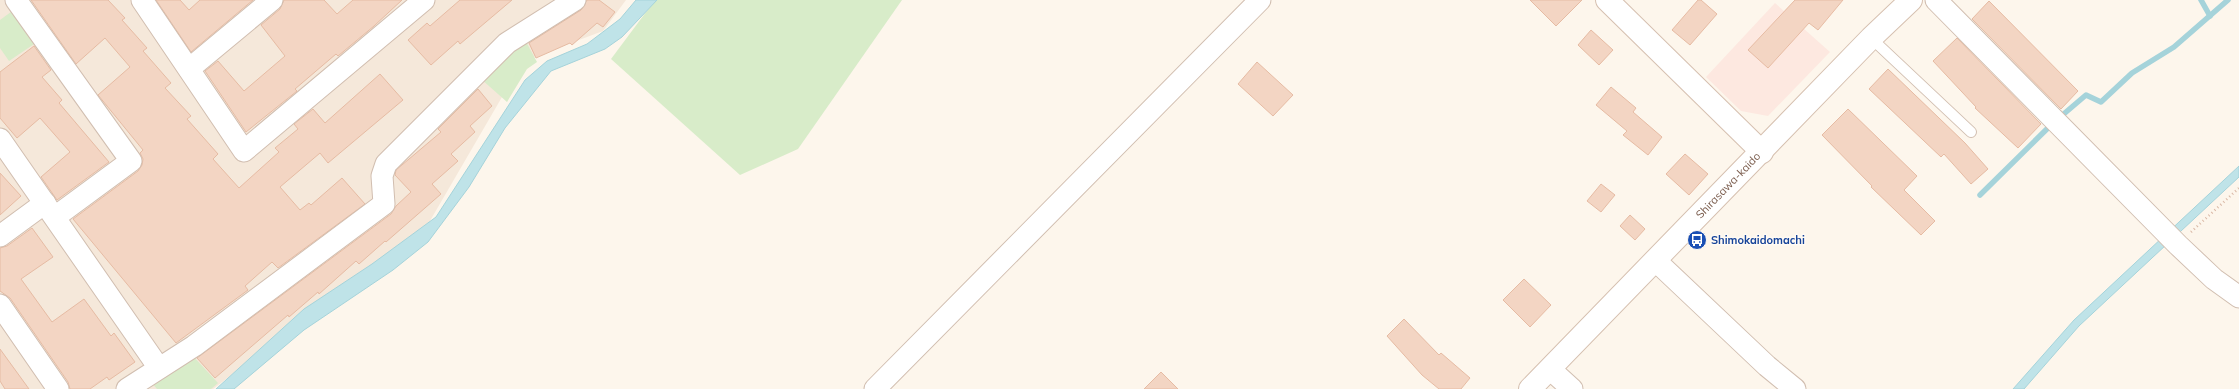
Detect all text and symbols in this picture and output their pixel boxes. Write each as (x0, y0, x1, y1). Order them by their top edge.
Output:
street label: Shirasawa-kaido (1693, 149, 1763, 221)
bus stop icon: Shimokaidomachi (1686, 229, 1708, 251)
place label: Shimokaidomachi (1711, 233, 1805, 247)

